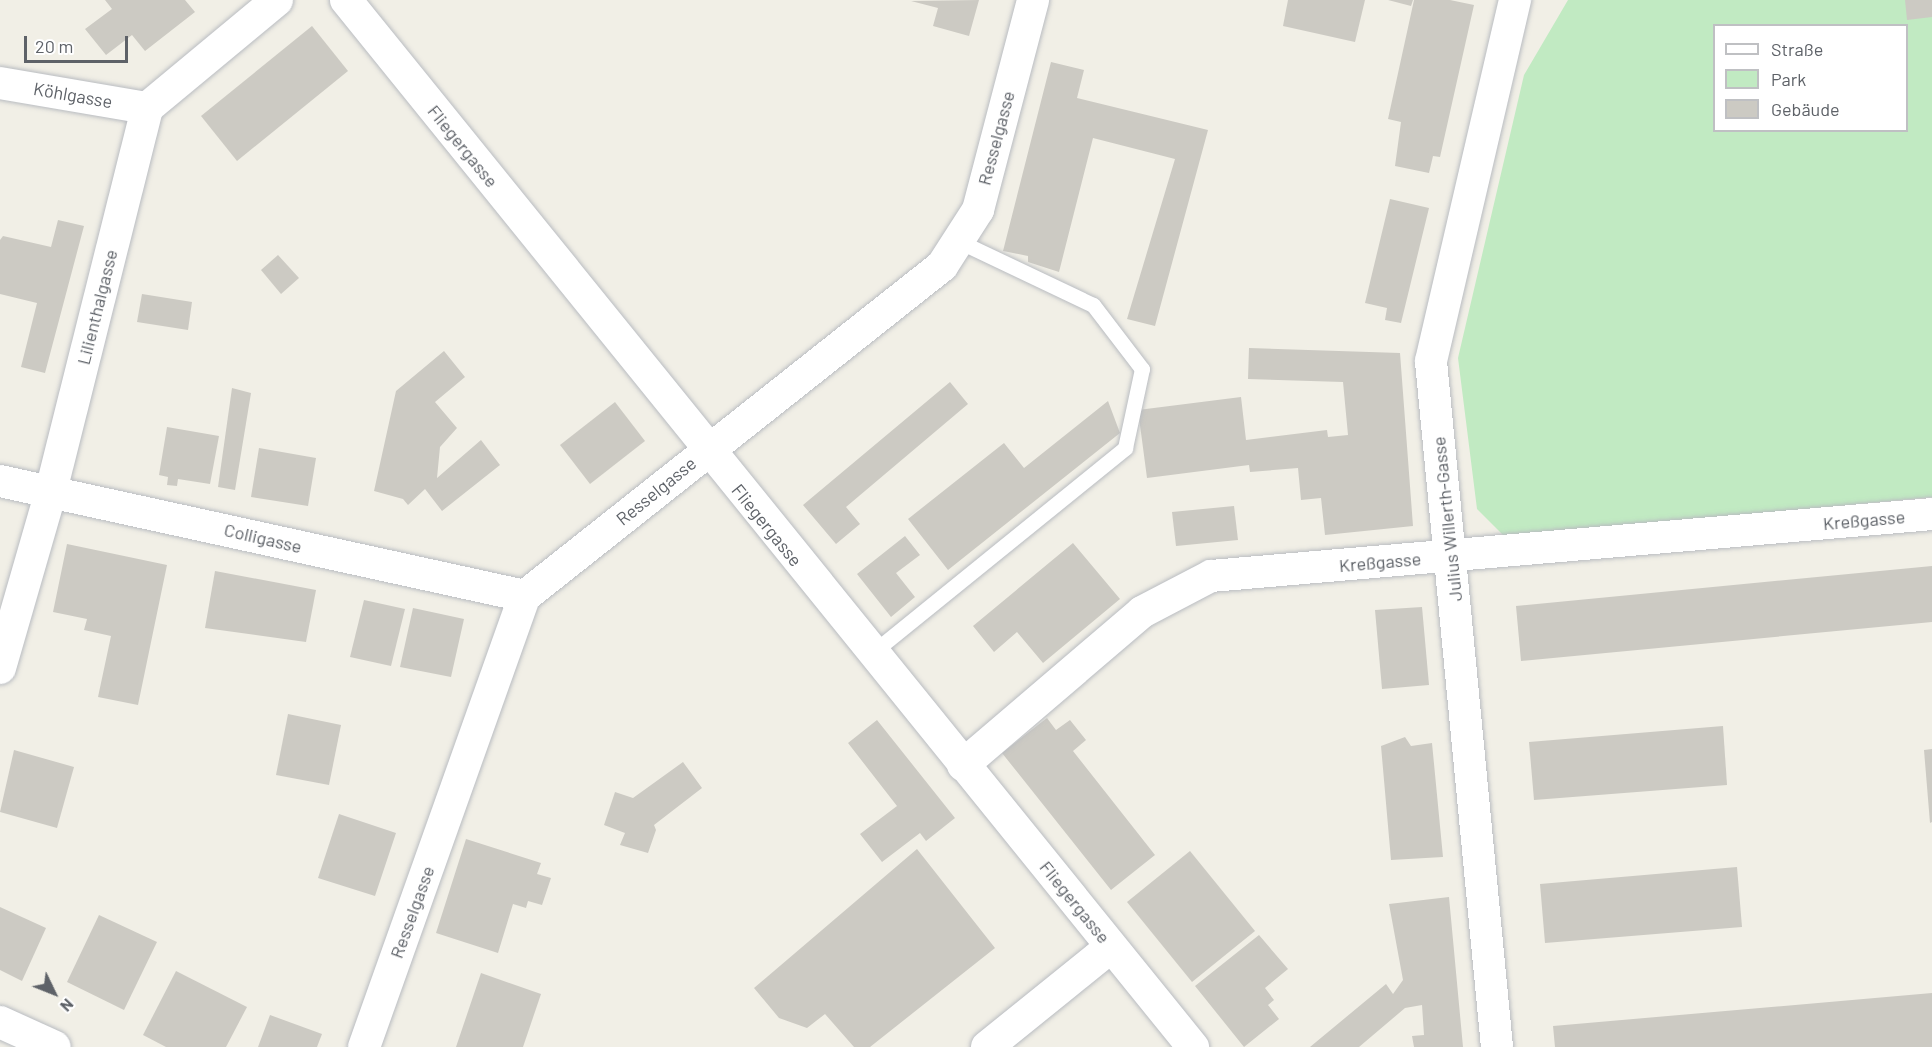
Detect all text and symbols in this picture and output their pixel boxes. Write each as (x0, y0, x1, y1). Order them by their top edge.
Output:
scale bar (27, 24, 130, 62)
legend (1713, 24, 1908, 132)
text: 20 m (35, 35, 73, 57)
text: Straße (1771, 38, 1823, 60)
text: Park (1771, 68, 1806, 90)
street label: Köhlgasse (32, 77, 114, 113)
street label: Resselgasse (973, 89, 1019, 187)
text: Gebäude (1771, 98, 1840, 120)
street label: Fliegergasse (423, 101, 503, 191)
street label: Lilienthalgasse (72, 247, 122, 367)
street label: Julius Willerth-Gasse (1428, 435, 1466, 603)
street label: Resselgasse (612, 452, 700, 530)
street label: Fliegergasse (727, 480, 807, 570)
street label: Kreßgasse (1822, 506, 1906, 534)
street label: Colligasse (222, 519, 304, 557)
street label: Kreßgasse (1338, 548, 1422, 576)
street label: Fliegergasse (1035, 857, 1115, 947)
street label: Resselgasse (385, 863, 439, 961)
north arrow (24, 963, 84, 1023)
text: N (57, 995, 78, 1016)

